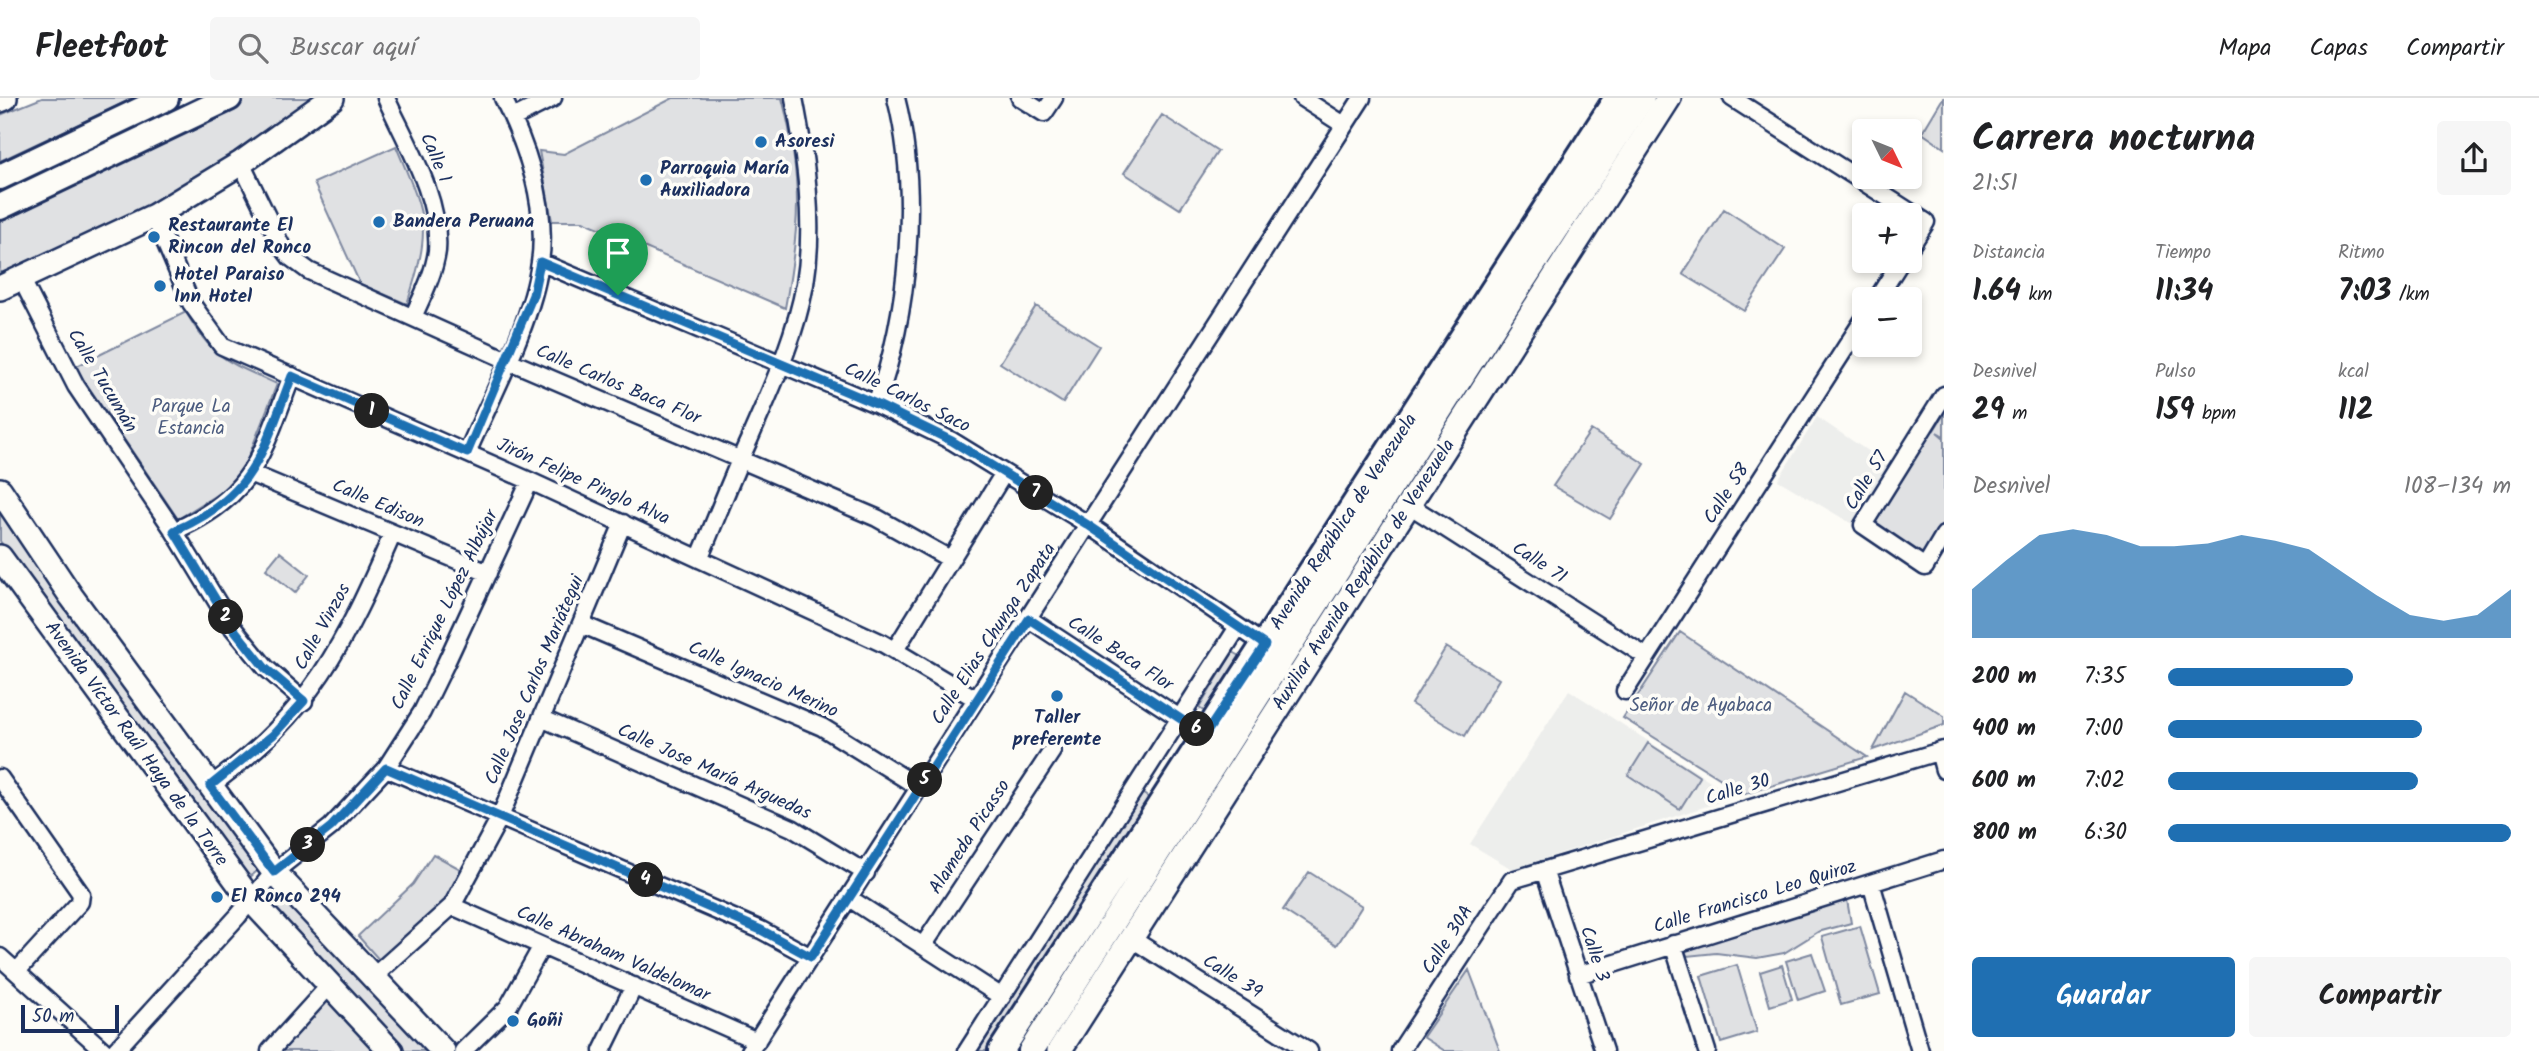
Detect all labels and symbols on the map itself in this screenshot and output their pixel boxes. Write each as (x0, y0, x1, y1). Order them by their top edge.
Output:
north arrow (1852, 119, 1922, 189)
place label: Asoresi (775, 127, 836, 157)
street label: Calle 1 (411, 128, 459, 188)
marker: Asoresi (753, 134, 769, 150)
place label: Parroquia María Auxiliadora (660, 154, 789, 206)
marker: Parroquia María Auxiliadora (638, 172, 654, 188)
place label: Bandera Peruana (393, 207, 534, 237)
place label: Restaurante El Rincon del Ronco (168, 211, 311, 263)
marker: Bandera Peruana (371, 214, 387, 230)
pin (588, 223, 648, 295)
marker: Restaurante El Rincon del Ronco (146, 229, 162, 245)
place label: Hotel Paraiso Inn Hotel (174, 260, 285, 312)
marker: Hotel Paraiso Inn Hotel (152, 278, 168, 294)
street label: Calle Tucumán (59, 323, 145, 439)
street label: Calle Carlos Baca Flor (531, 337, 707, 434)
street label: Calle Carlos Saco (839, 354, 975, 442)
park label: Parque La Estancia (151, 392, 231, 444)
pin: 1 (354, 394, 390, 428)
street label: Avenida República de Venezuela (1262, 408, 1426, 636)
street label: Jirón Felipe Pinglo Alva (491, 430, 675, 534)
street label: Auxiliar Avenida República de Venezuela (1265, 433, 1463, 717)
street label: Calle 57 (1837, 444, 1897, 516)
street label: Calle 58 (1696, 457, 1758, 530)
street label: Calle Edison (327, 471, 429, 537)
pin: 7 (1018, 476, 1054, 510)
street label: Calle Enrique López Albújar (383, 503, 507, 715)
street label: Calle 71 (1505, 534, 1573, 592)
street label: Calle Elias Chunga Zapata (924, 537, 1064, 731)
street label: Calle Jose Carlos Mariátegui (477, 569, 593, 790)
street label: Calle Vinzos (287, 578, 359, 676)
pin: 2 (208, 600, 244, 634)
street label: Calle Baca Flor (1061, 608, 1180, 701)
street label: Avenida Víctor Raúl Haya de la Torre (37, 615, 236, 873)
street label: Calle Ignacio Merino (683, 633, 843, 727)
marker: Taller preferente (1049, 688, 1065, 704)
park label: Señor de Ayabaca (1630, 691, 1772, 721)
place label: Taller preferente (1012, 703, 1101, 755)
pin: 6 (1180, 712, 1214, 746)
street label: Calle Jose María Arguedas (612, 716, 816, 828)
pin: 5 (908, 762, 942, 798)
street label: Calle 30 (1702, 766, 1774, 814)
street label: Alameda Picasso (922, 774, 1018, 900)
pin: 3 (290, 828, 326, 862)
street label: Calle Francisco Leo Quiroz (1650, 852, 1860, 942)
pin: 4 (628, 862, 664, 898)
place label: El Ronco 294 (231, 882, 341, 912)
marker: El Ronco 294 (209, 889, 225, 905)
street label: Calle Abraham Valdelomar (511, 898, 716, 1011)
street label: Calle 30A (1414, 899, 1482, 981)
street label: Calle 3 (1571, 922, 1617, 986)
street label: Calle 39 (1196, 947, 1268, 1007)
scale bar (21, 1002, 119, 1034)
place label: Goñi (527, 1006, 563, 1036)
marker: Goñi (505, 1013, 521, 1029)

